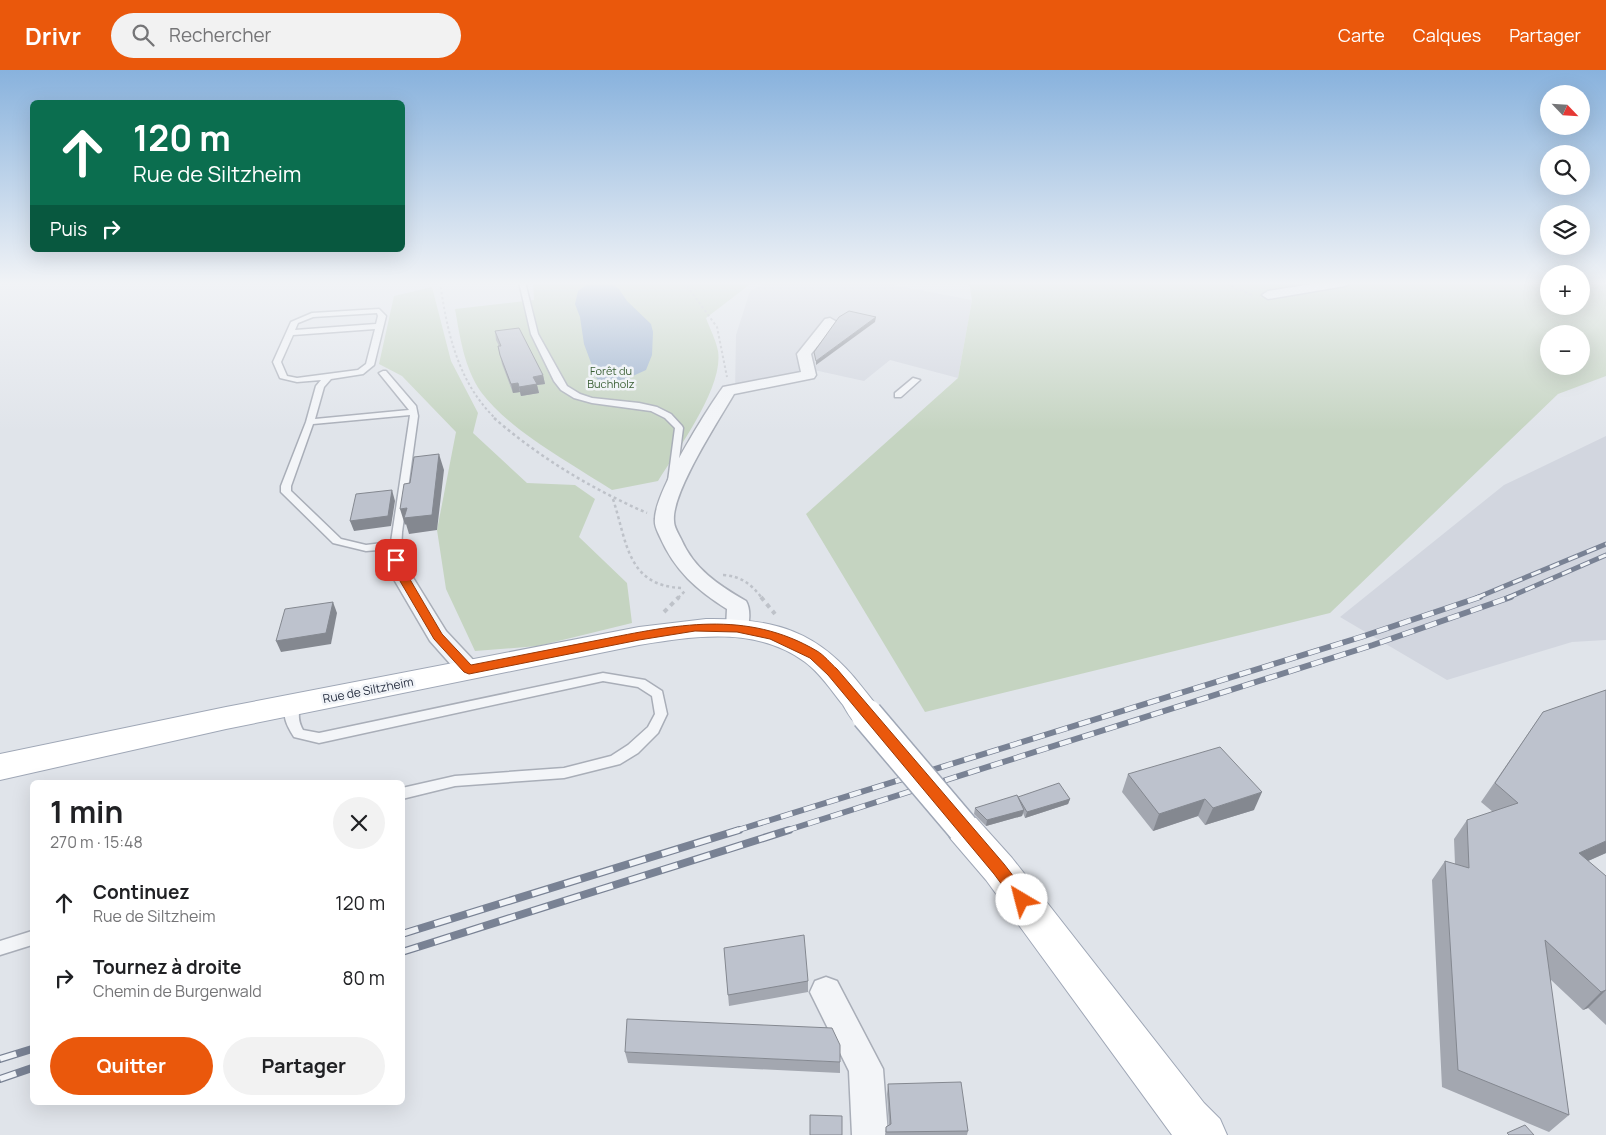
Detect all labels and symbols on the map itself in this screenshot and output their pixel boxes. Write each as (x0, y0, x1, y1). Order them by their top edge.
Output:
north arrow (1540, 85, 1590, 135)
park label: Forêt du Buchholz (587, 363, 635, 391)
pin (375, 539, 417, 581)
street label: Rue de Siltzheim (321, 673, 415, 707)
position arrow (995, 873, 1047, 925)

